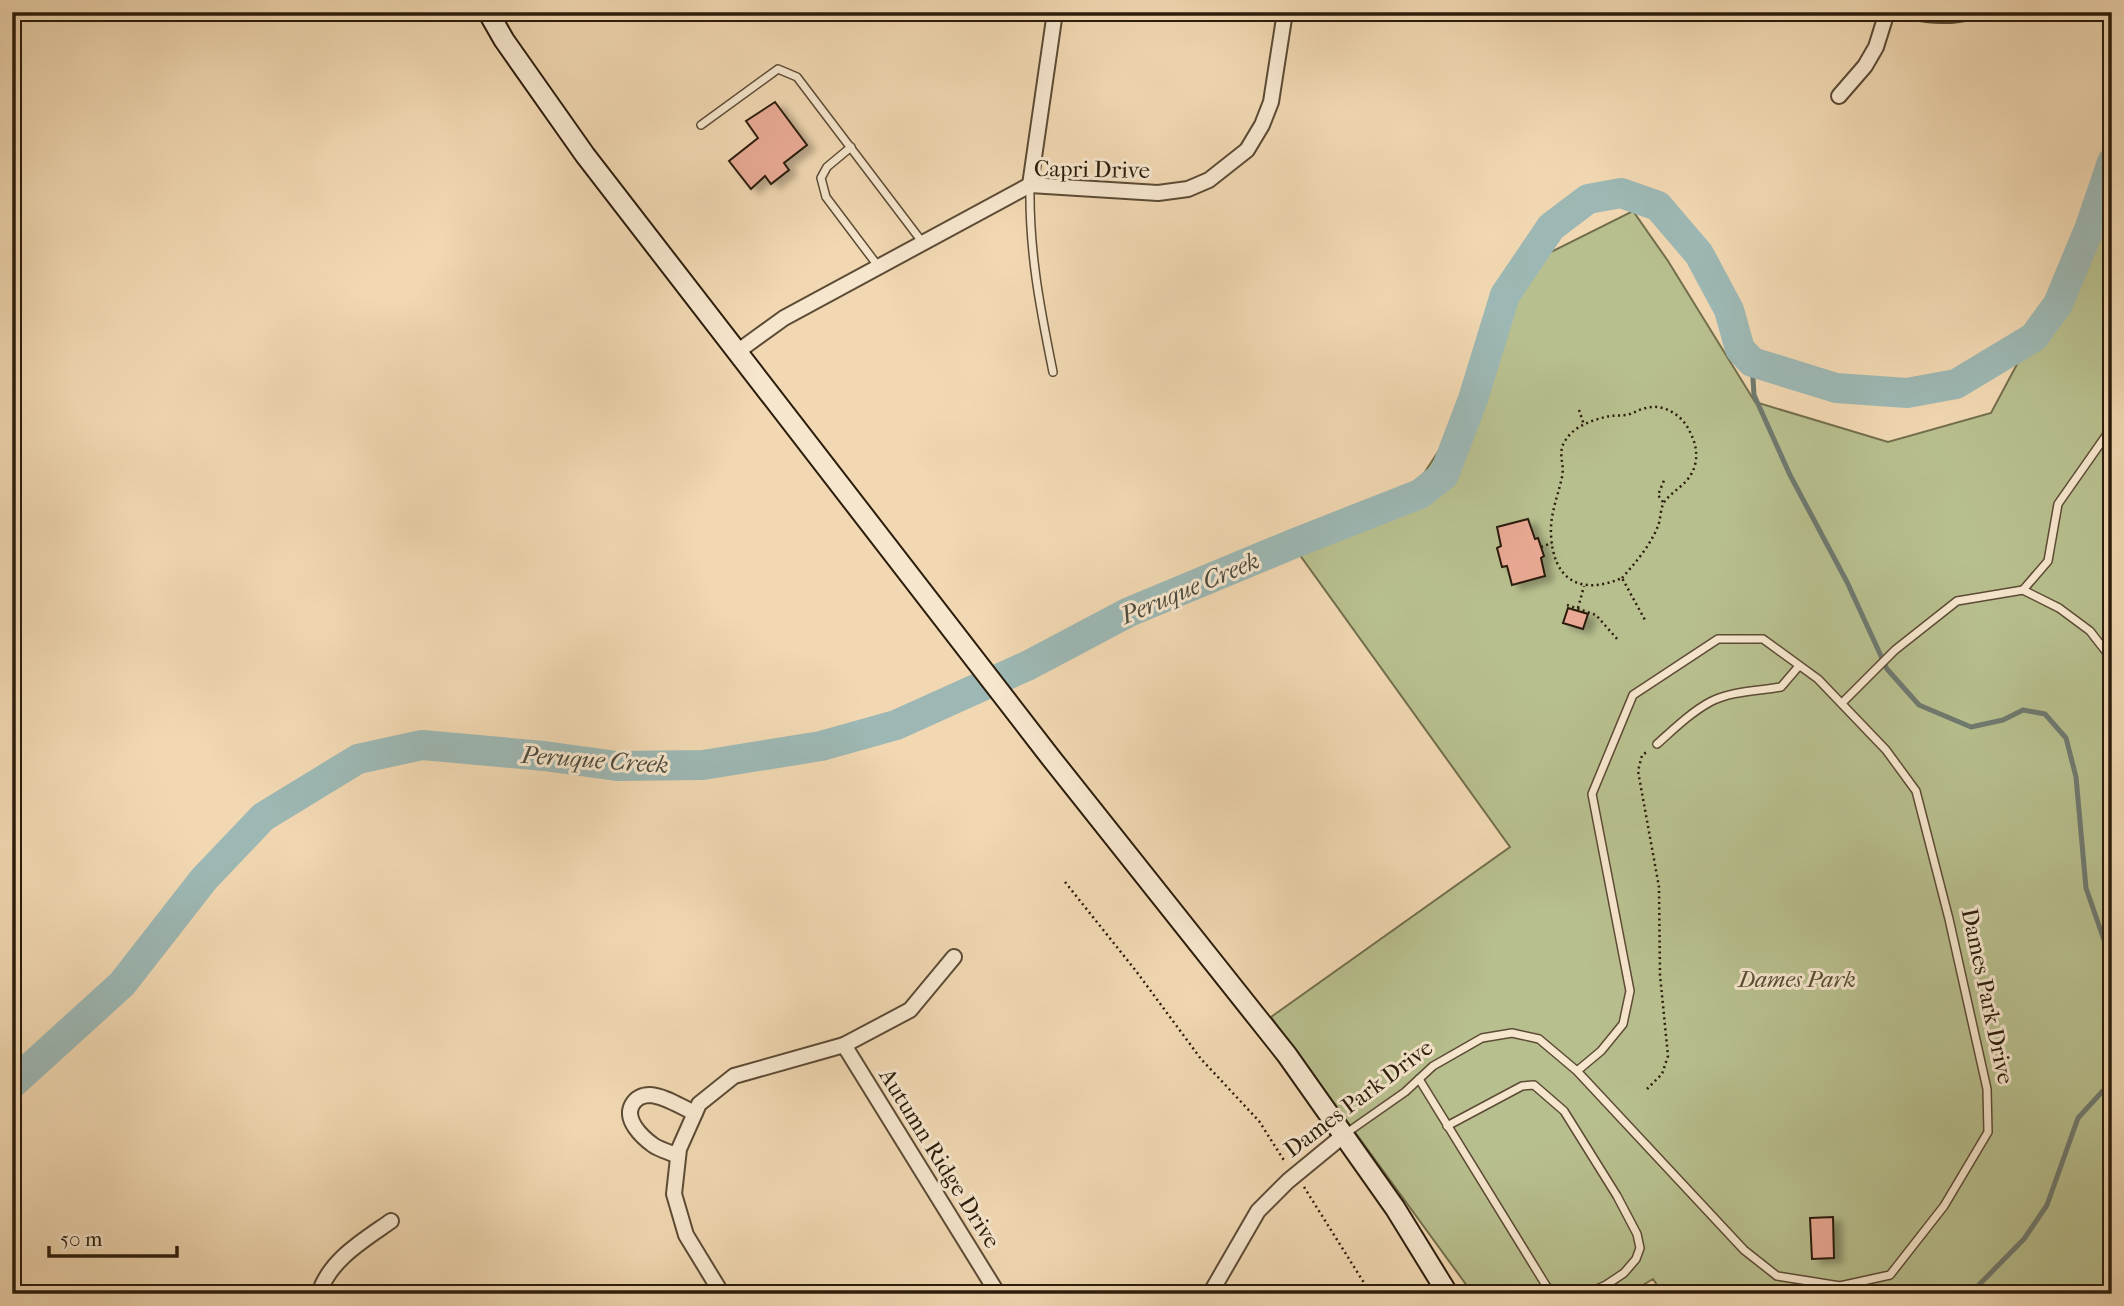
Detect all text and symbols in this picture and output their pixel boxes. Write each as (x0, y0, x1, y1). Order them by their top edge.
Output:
street label: Capri Drive (1034, 155, 1150, 184)
water label: Peruque Creek (1116, 546, 1263, 630)
water label: Peruque Creek (519, 741, 670, 779)
street label: Dames Park Drive (1956, 906, 2019, 1086)
park label: Dames Park (1736, 966, 1856, 993)
street label: Dames Park Drive (1279, 1034, 1438, 1163)
street label: Autumn Ridge Drive (873, 1063, 1006, 1253)
scale bar (49, 1215, 177, 1259)
text: 50 m (60, 1227, 103, 1251)

